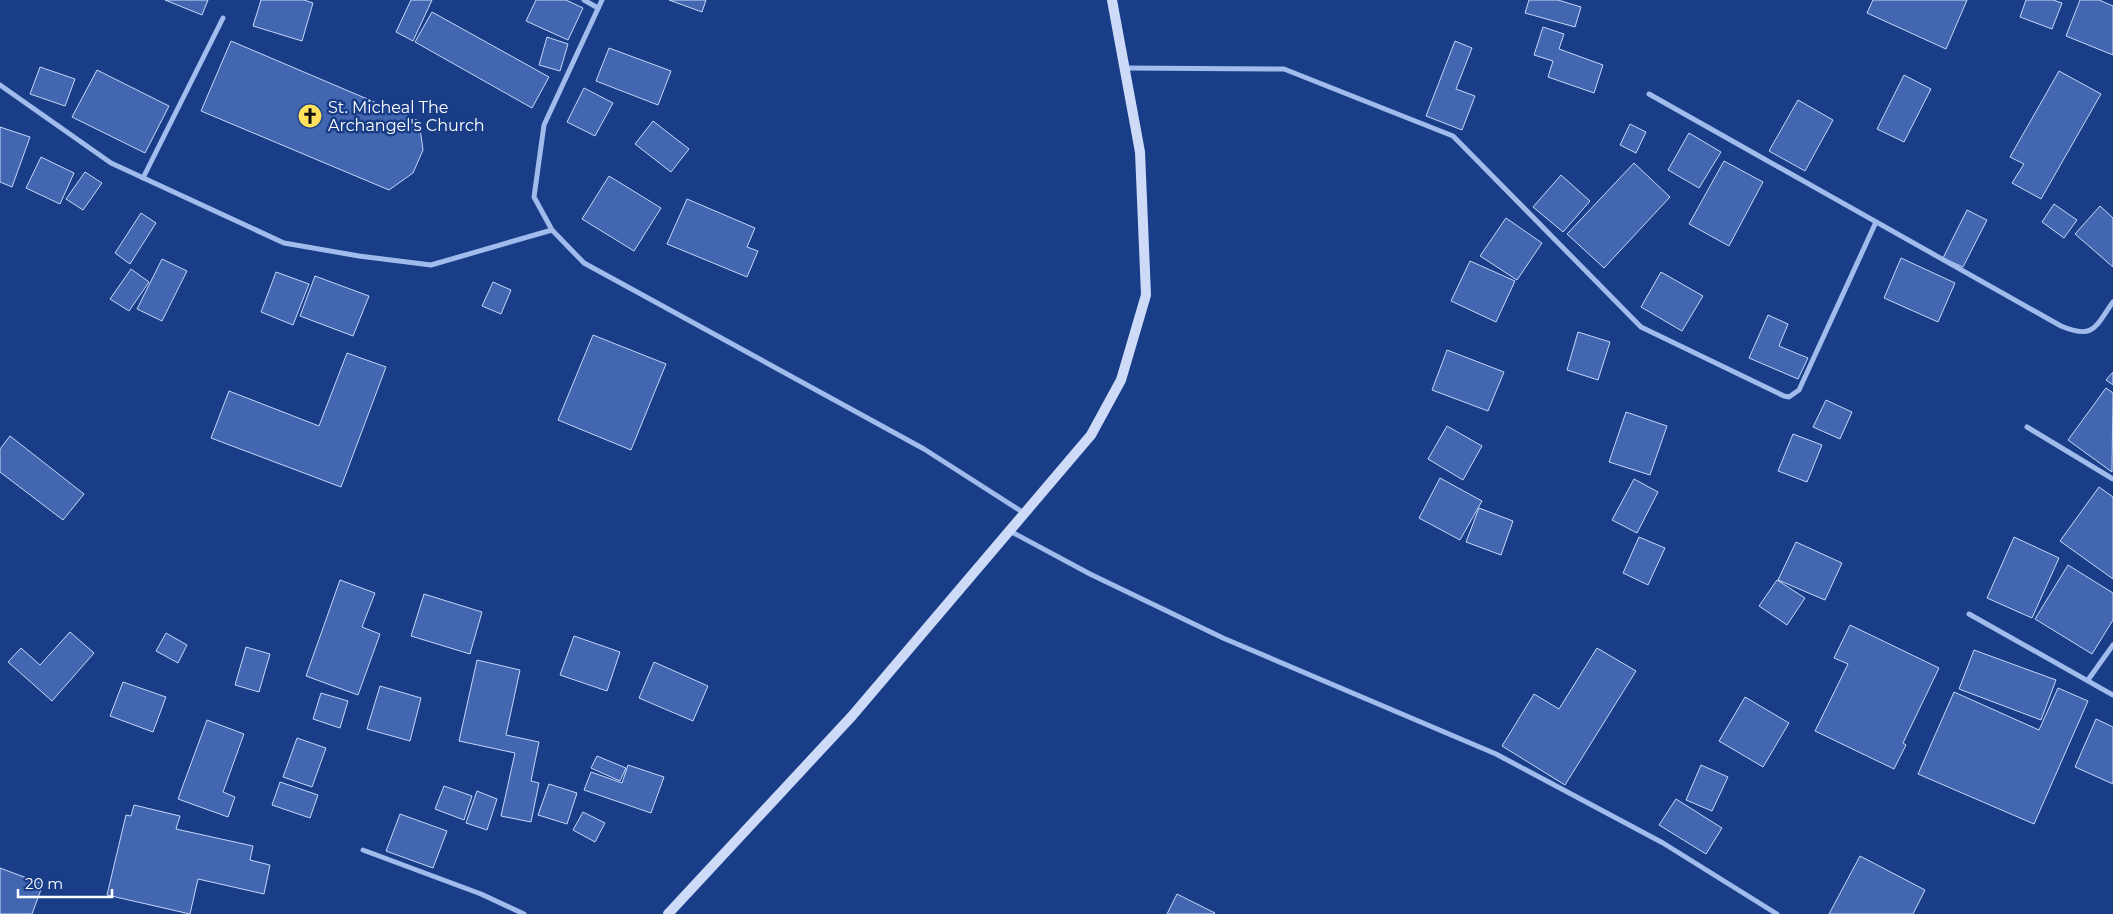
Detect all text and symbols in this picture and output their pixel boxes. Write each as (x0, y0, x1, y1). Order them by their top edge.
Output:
place label: St. Micheal The Archangel's Church (328, 98, 485, 135)
church icon: St. Micheal The Archangel's Church (297, 103, 323, 129)
scale bar (18, 866, 111, 898)
text: 20 m (25, 874, 63, 893)

